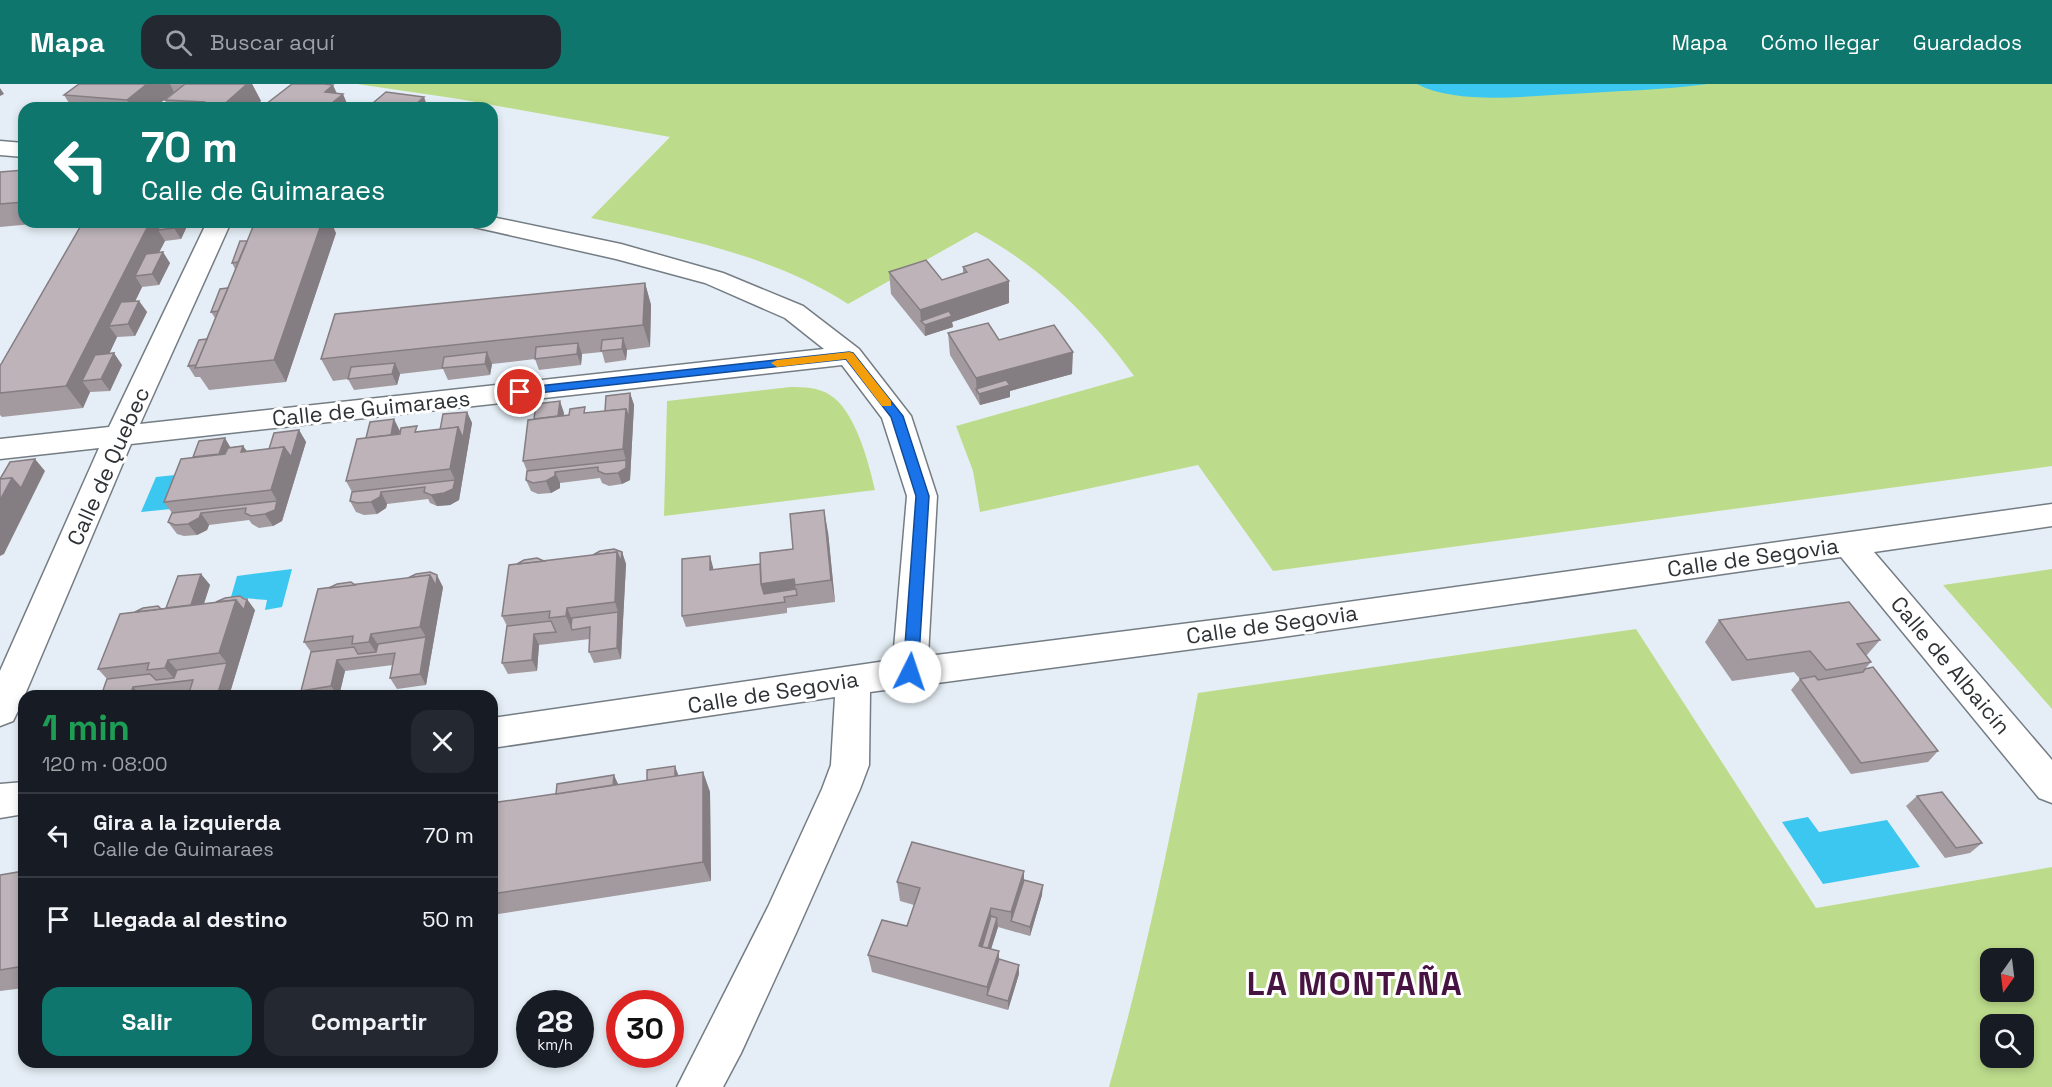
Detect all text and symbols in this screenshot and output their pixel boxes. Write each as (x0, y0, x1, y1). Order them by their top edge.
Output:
search box (141, 15, 561, 69)
text: Mapa (30, 24, 105, 60)
icon: search (162, 26, 195, 59)
text: Buscar aquí (210, 28, 335, 56)
text: Mapa (1672, 29, 1728, 56)
text: Cómo llegar (1761, 29, 1880, 56)
text: Guardados (1913, 29, 2022, 56)
text: 70 m (141, 121, 238, 174)
icon: left (42, 126, 120, 204)
text: Calle de Guimaraes (141, 173, 385, 208)
pin (494, 366, 545, 417)
icon: arrive (503, 375, 536, 408)
street label: Calle de Quebec (61, 382, 155, 550)
street label: Calle de Guimaraes (271, 384, 471, 432)
street label: Calle de Segovia (1666, 531, 1841, 583)
street label: Calle de Albaicín (1885, 590, 2017, 740)
street label: Calle de Segovia (1185, 598, 1360, 650)
position arrow (878, 640, 942, 704)
street label: Calle de Segovia (685, 665, 861, 719)
text: 1 min (42, 705, 130, 751)
button: close (411, 710, 474, 773)
text: 120 m · 08:00 (42, 751, 168, 777)
text: Gira a la izquierda (93, 808, 281, 836)
icon: left (42, 819, 75, 852)
text: 70 m (423, 821, 474, 849)
text: Calle de Guimaraes (93, 836, 274, 862)
icon: arrive (42, 903, 75, 936)
text: Llegada al destino (93, 905, 287, 933)
text: 50 m (422, 905, 474, 933)
north arrow (1980, 948, 2034, 1002)
map controls (1980, 948, 2034, 1068)
district label: LA MONTAÑA (1247, 963, 1463, 1005)
button: Salir (42, 987, 252, 1056)
button: Compartir (264, 987, 474, 1056)
speed limit sign: 30 (606, 990, 684, 1068)
text: 28 (537, 1002, 573, 1041)
button: search (1980, 1014, 2034, 1068)
text: km/h (537, 1035, 573, 1054)

